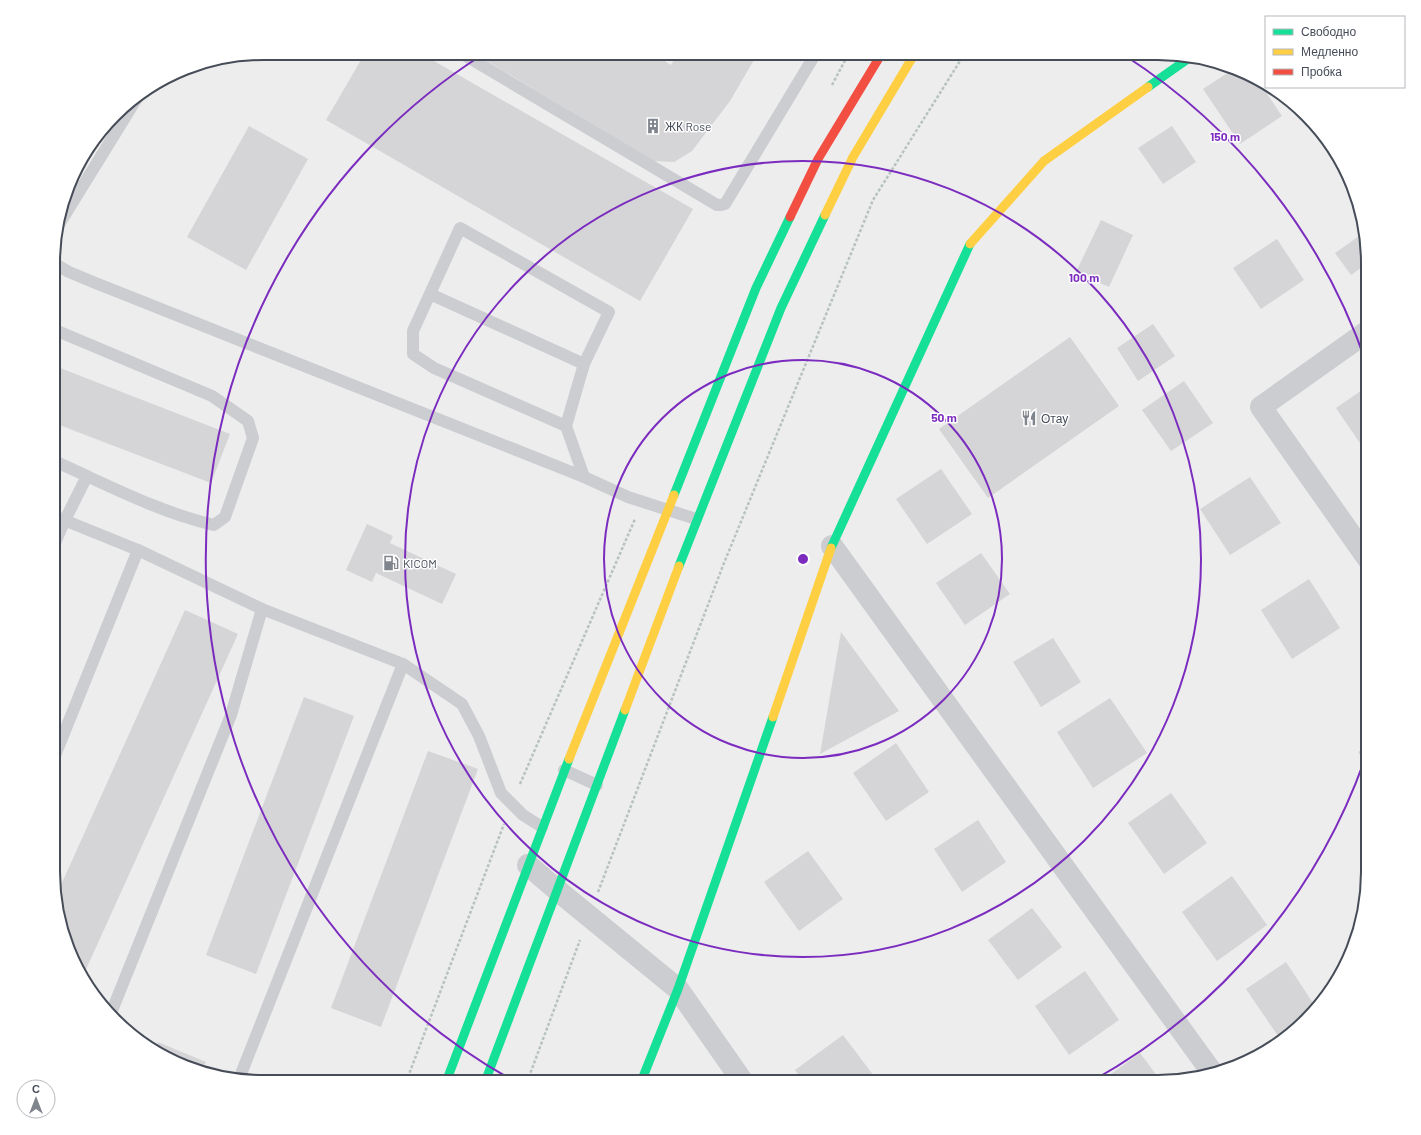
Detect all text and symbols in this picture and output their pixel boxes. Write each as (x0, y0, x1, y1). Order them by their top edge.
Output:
legend (1265, 16, 1405, 88)
text: Свободно (1301, 24, 1356, 39)
text: Медленно (1301, 44, 1358, 59)
text: Пробка (1301, 64, 1342, 79)
building icon: ЖК Rose (644, 117, 662, 135)
place label: ЖК Rose (665, 119, 712, 133)
text: 150 m (1210, 129, 1240, 143)
text: 100 m (1069, 270, 1099, 284)
restaurant icon: Отау (1020, 409, 1038, 427)
text: 50 m (931, 410, 957, 424)
place label: Отау (1041, 411, 1068, 426)
centre of rings (796, 552, 810, 566)
fuel station icon: KICOM (382, 554, 400, 572)
place label: KICOM (403, 556, 437, 570)
north arrow (16, 1079, 56, 1119)
text: С (32, 1082, 40, 1095)

